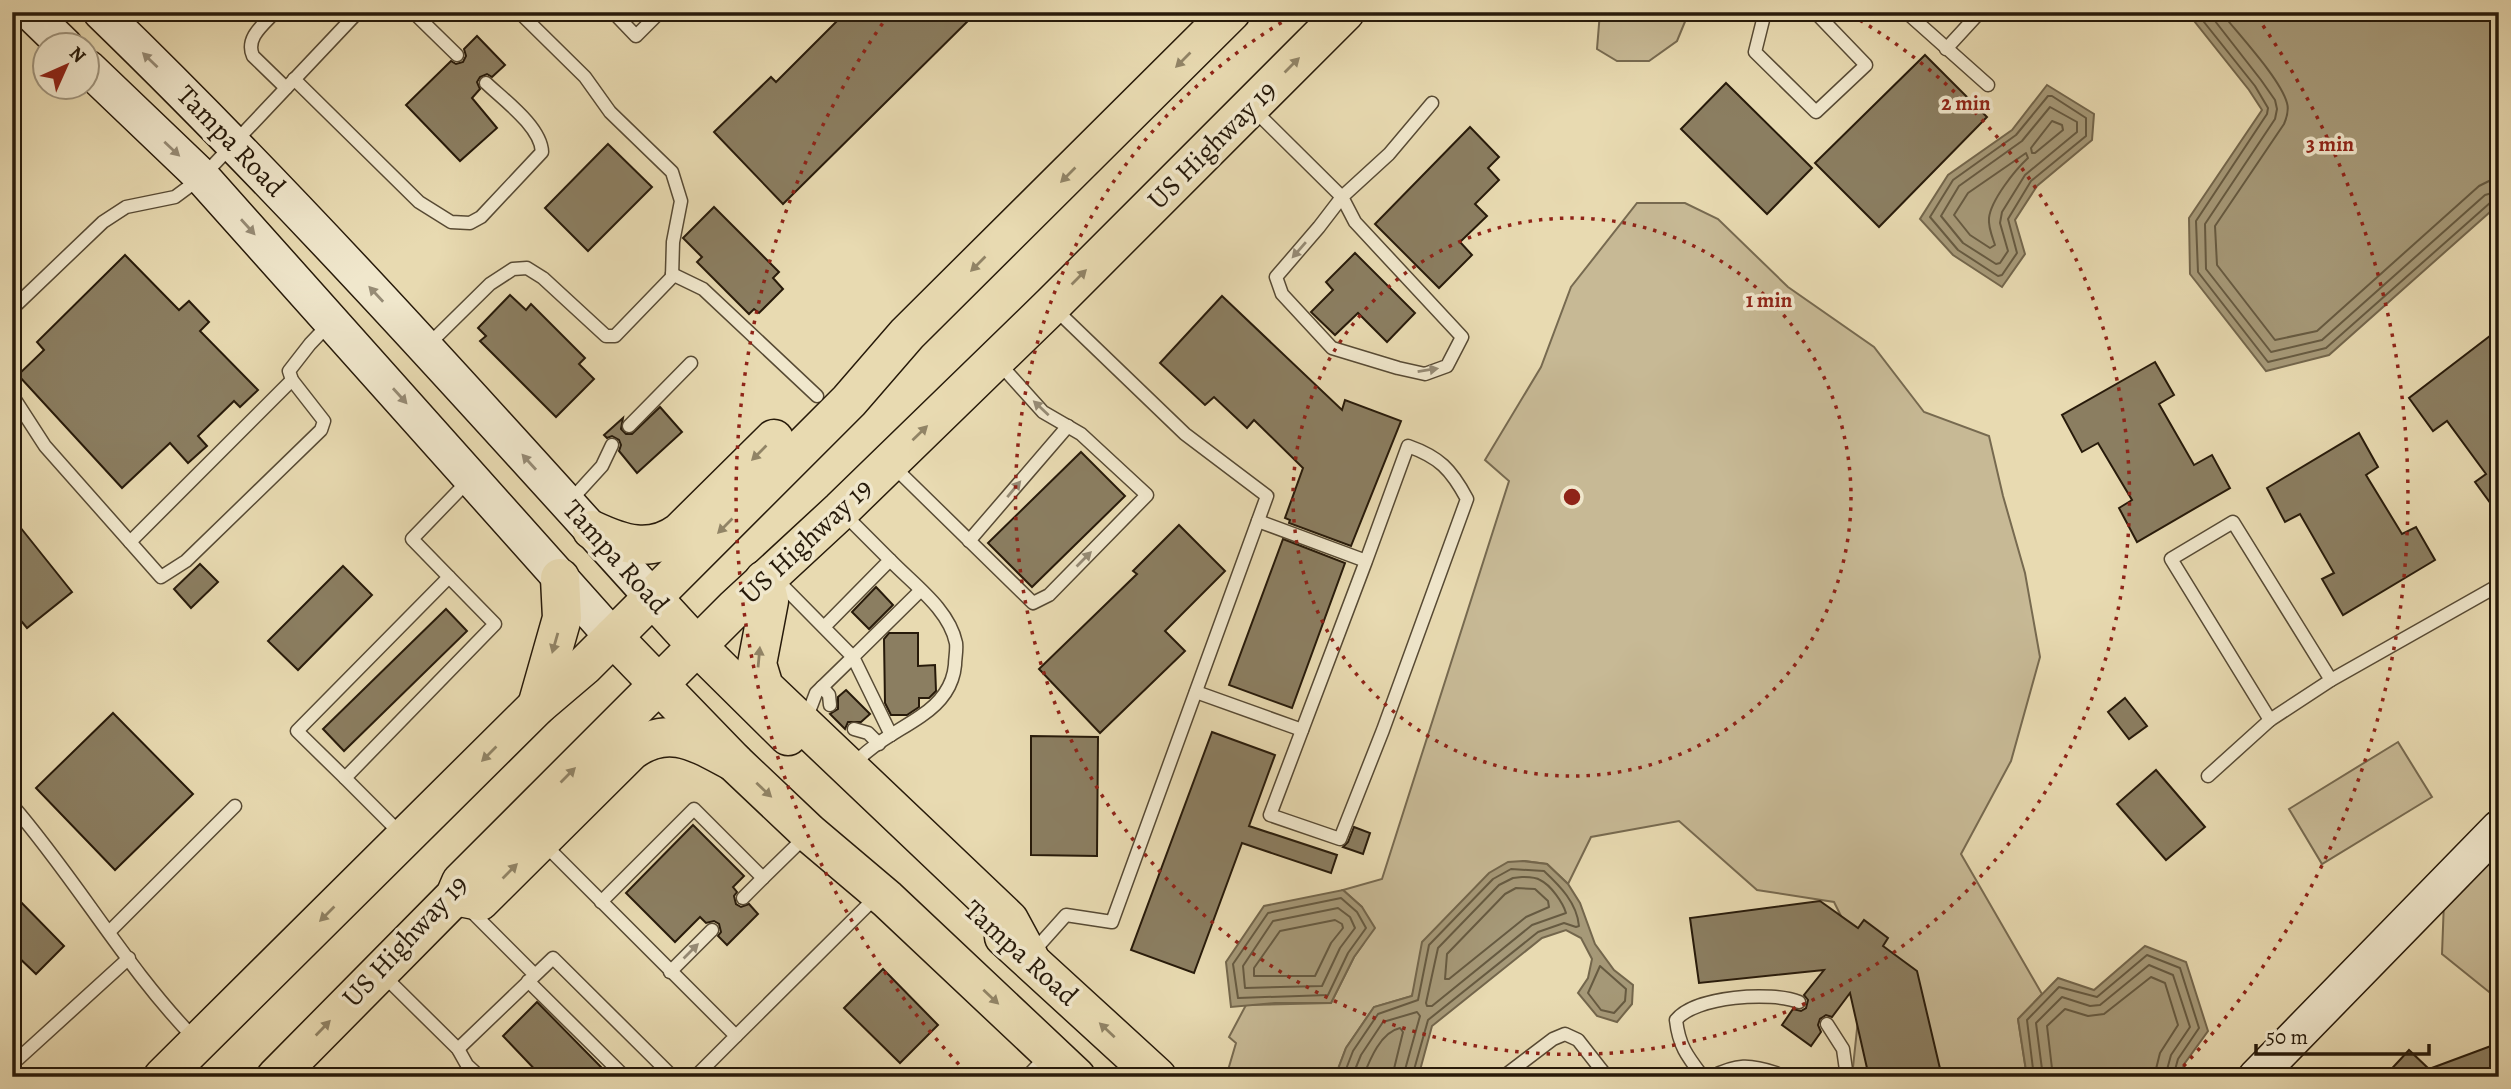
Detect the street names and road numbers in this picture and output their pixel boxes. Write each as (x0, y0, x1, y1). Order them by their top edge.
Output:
street label: US Highway 19 (1139, 72, 1285, 218)
street label: Tampa Road (168, 77, 295, 206)
street label: US Highway 19 (731, 470, 881, 612)
street label: Tampa Road (554, 492, 678, 623)
street label: US Highway 19 (334, 866, 476, 1016)
street label: Tampa Road (956, 891, 1087, 1015)

